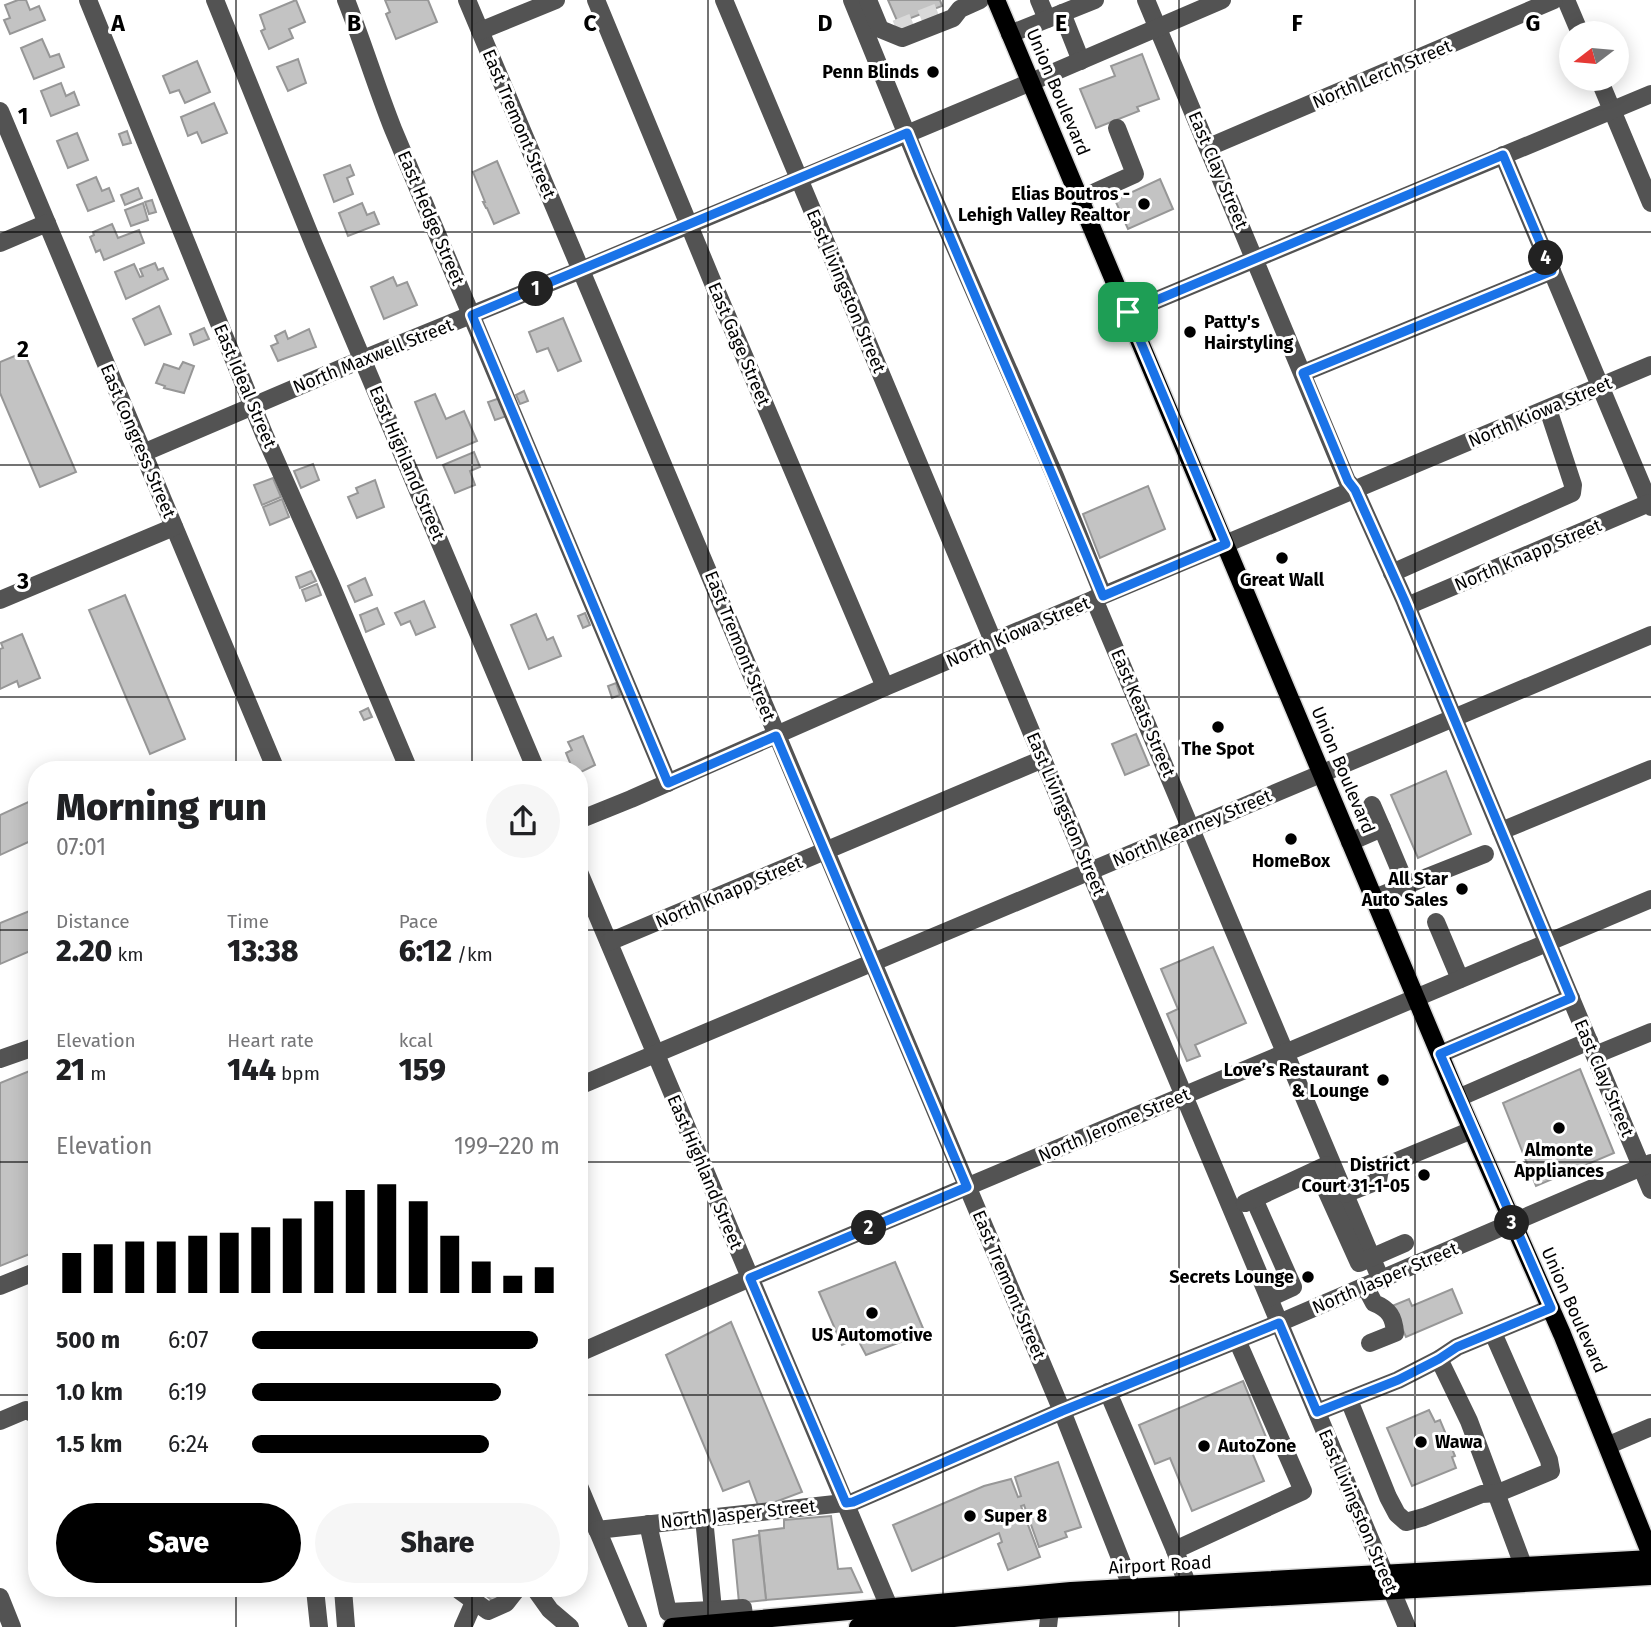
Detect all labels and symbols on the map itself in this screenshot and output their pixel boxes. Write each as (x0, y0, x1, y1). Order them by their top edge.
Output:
text: A (110, 9, 125, 37)
text: B (347, 9, 361, 37)
text: C (583, 9, 597, 37)
text: D (818, 9, 833, 37)
text: E (1055, 9, 1067, 37)
text: F (1291, 9, 1303, 37)
text: G (1526, 9, 1540, 37)
north arrow (1559, 21, 1629, 91)
street label: Union Boulevard (1021, 25, 1095, 159)
street label: North Lerch Street (1309, 35, 1455, 113)
street label: East Tremont Street (478, 46, 561, 203)
place label: Penn Blinds (822, 61, 919, 83)
marker: Penn Blinds (925, 64, 941, 80)
text: 1 (18, 102, 28, 130)
street label: East Clay Street (1183, 108, 1253, 233)
street label: East Hedge Street (393, 147, 469, 289)
place label: Elias Boutros - Lehigh Valley Realtor (958, 183, 1131, 226)
marker: Elias Boutros - Lehigh Valley Realtor (1136, 196, 1152, 212)
street label: East Livingston Street (802, 206, 891, 377)
pin: 4 (1528, 240, 1564, 276)
pin: 1 (518, 272, 554, 306)
street label: East Gage Street (703, 279, 775, 410)
pin (1098, 282, 1158, 342)
place label: Patty's Hairstyling (1204, 311, 1294, 354)
street label: North Maxwell Street (290, 314, 457, 398)
street label: East Ideal Street (209, 321, 281, 452)
marker: Patty's Hairstyling (1182, 324, 1198, 340)
text: 2 (17, 335, 29, 363)
street label: East Congress Street (96, 361, 181, 522)
street label: North Kiowa Street (1465, 372, 1616, 452)
street label: East Highland Street (364, 382, 450, 544)
street label: North Knapp Street (1451, 514, 1605, 596)
marker: Great Wall (1274, 550, 1290, 566)
text: 3 (16, 567, 29, 595)
street label: East Tremont Street (700, 568, 780, 725)
place label: Great Wall (1240, 569, 1325, 591)
street label: North Kiowa Street (943, 592, 1094, 672)
street label: East Keats Street (1106, 646, 1180, 781)
street label: Union Boulevard (1306, 703, 1380, 837)
marker: The Spot (1210, 719, 1226, 735)
street label: East Livingston Street (1022, 729, 1111, 900)
place label: The Spot (1182, 738, 1255, 760)
street label: North Kearney Street (1109, 784, 1275, 872)
marker: HomeBox (1283, 831, 1299, 847)
place label: HomeBox (1252, 850, 1331, 872)
street label: North Knapp Street (652, 851, 806, 933)
place label: All Star Auto Sales (1361, 868, 1449, 911)
marker: All Star Auto Sales (1454, 881, 1470, 897)
street label: East Clay Street (1569, 1016, 1639, 1141)
place label: Love’s Restaurant & Lounge (1224, 1059, 1370, 1102)
marker: Love’s Restaurant & Lounge (1375, 1072, 1391, 1088)
street label: North Jerome Street (1035, 1083, 1194, 1167)
street label: East Highland Street (662, 1091, 748, 1253)
marker: Almonte Appliances (1551, 1120, 1567, 1136)
place label: Almonte Appliances (1513, 1139, 1604, 1182)
place label: District Court 31-1-05 (1302, 1154, 1411, 1197)
marker: District Court 31-1-05 (1416, 1167, 1432, 1183)
pin: 3 (1494, 1206, 1530, 1240)
street label: East Tremont Street (968, 1207, 1051, 1364)
pin: 2 (852, 1210, 886, 1246)
street label: North Jasper Street (1309, 1237, 1462, 1319)
street label: Union Boulevard (1536, 1244, 1612, 1376)
place label: Secrets Lounge (1169, 1266, 1294, 1288)
marker: Secrets Lounge (1300, 1269, 1316, 1285)
marker: US Automotive (864, 1305, 880, 1321)
place label: US Automotive (812, 1324, 933, 1346)
street label: East Livingston Street (1314, 1426, 1403, 1597)
place label: Wawa (1435, 1431, 1483, 1453)
marker: Wawa (1413, 1434, 1429, 1450)
place label: AutoZone (1217, 1435, 1296, 1457)
marker: AutoZone (1196, 1438, 1212, 1454)
street label: North Jasper Street (659, 1495, 817, 1533)
place label: Super 8 (984, 1505, 1047, 1527)
marker: Super 8 (962, 1508, 978, 1524)
street label: Airport Road (1108, 1551, 1212, 1579)

